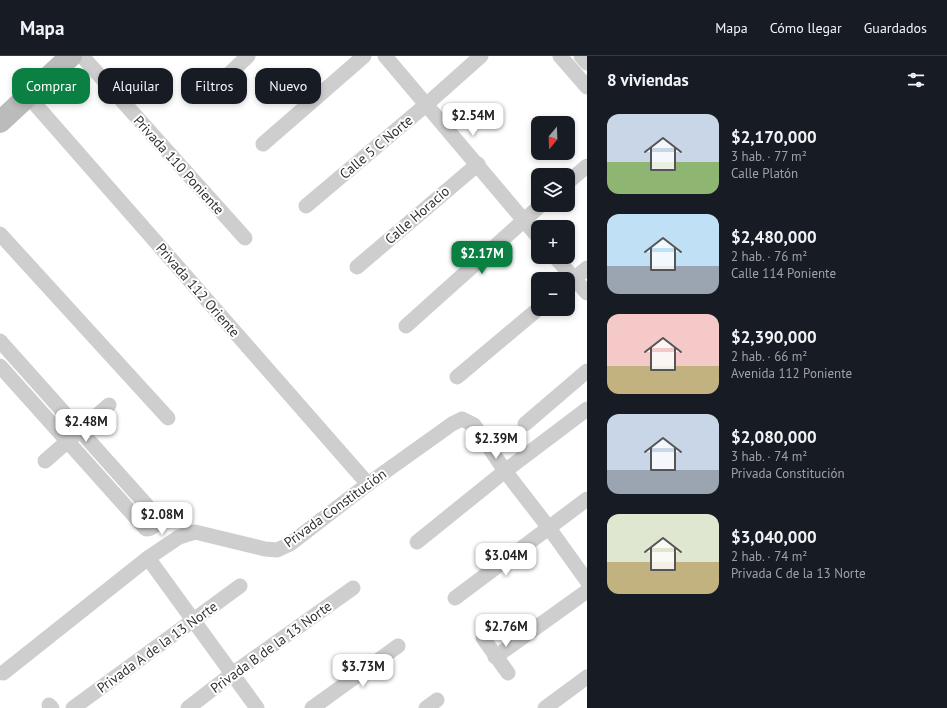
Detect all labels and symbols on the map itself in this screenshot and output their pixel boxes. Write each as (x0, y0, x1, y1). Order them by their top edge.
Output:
pin: $2.54M (440, 103, 506, 137)
street label: Calle 5 C Norte (336, 111, 416, 183)
street label: Privada 110 Poniente (130, 112, 228, 218)
north arrow (531, 116, 575, 160)
street label: Calle Horacio (381, 182, 453, 248)
street label: Privada 112 Oriente (152, 239, 244, 341)
pin: $2.17M (449, 241, 515, 275)
pin: $2.48M (53, 409, 119, 443)
pin: $2.39M (463, 426, 529, 460)
street label: Privada Constitución (280, 465, 390, 551)
pin: $2.08M (129, 502, 195, 536)
pin: $3.04M (473, 543, 539, 577)
street label: Privada A de la 13 Norte (93, 597, 221, 697)
street label: Privada B de la 13 Norte (207, 597, 335, 697)
pin: $2.76M (473, 614, 539, 648)
pin: $3.73M (330, 654, 396, 688)

